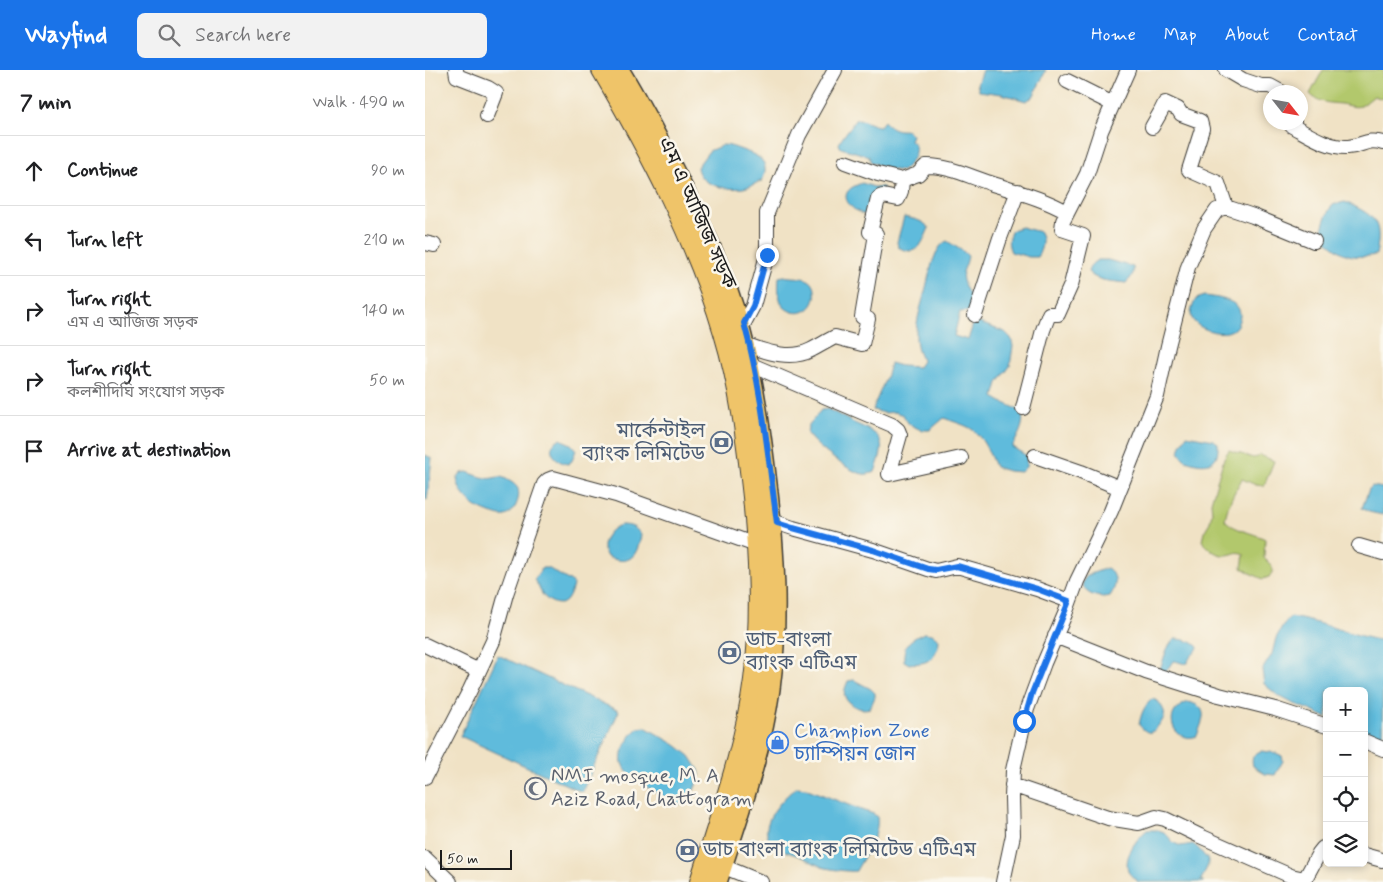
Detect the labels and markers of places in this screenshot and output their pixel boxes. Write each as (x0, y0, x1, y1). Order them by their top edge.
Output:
place label: মার্কেন্টাইল ব্যাংক লিমিটেড (581, 417, 706, 468)
bank icon: মার্কেন্টাইল ব্যাংক লিমিটেড (709, 430, 733, 454)
place label: ডাচ-বাংলা ব্যাংক এটিএম (745, 627, 857, 677)
bank icon: ডাচ-বাংলা ব্যাংক এটিএম (718, 640, 742, 664)
place label: Champion Zone চ্যাম্পিয়ন জোন (793, 718, 930, 768)
shop icon: Champion Zone চ্যাম্পিয়ন জোন (766, 731, 790, 755)
place label: NMI mosque, M. A Aziz Road, Chattogram (551, 763, 752, 813)
mosque icon: NMI mosque, M. A Aziz Road, Chattogram (523, 776, 547, 800)
place label: ডাচ বাংলা ব্যাংক লিমিটেড এটিএম (702, 837, 977, 864)
bank icon: ডাচ বাংলা ব্যাংক লিমিটেড এটিএম (675, 838, 699, 862)

